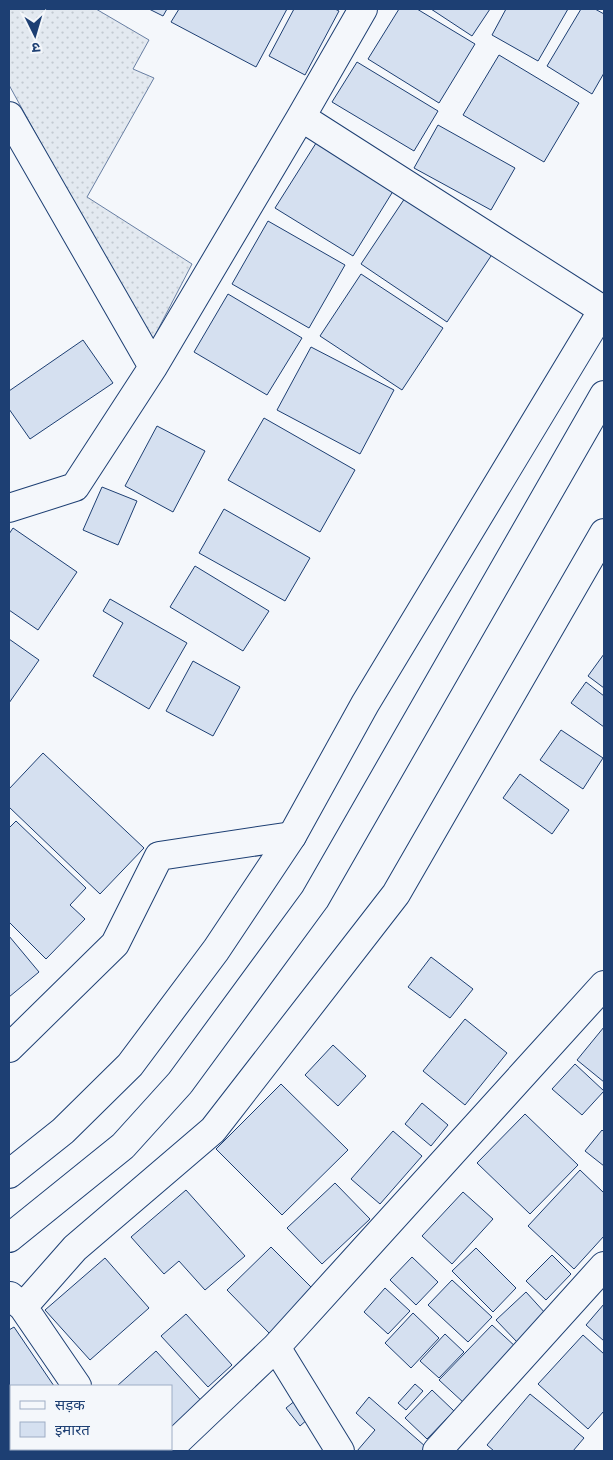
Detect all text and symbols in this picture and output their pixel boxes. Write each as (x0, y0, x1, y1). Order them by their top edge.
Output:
north arrow (10, 10, 60, 60)
text: उ (30, 39, 41, 56)
legend (10, 1385, 172, 1450)
text: सड़क (55, 1396, 85, 1414)
text: इमारत (55, 1421, 90, 1439)

